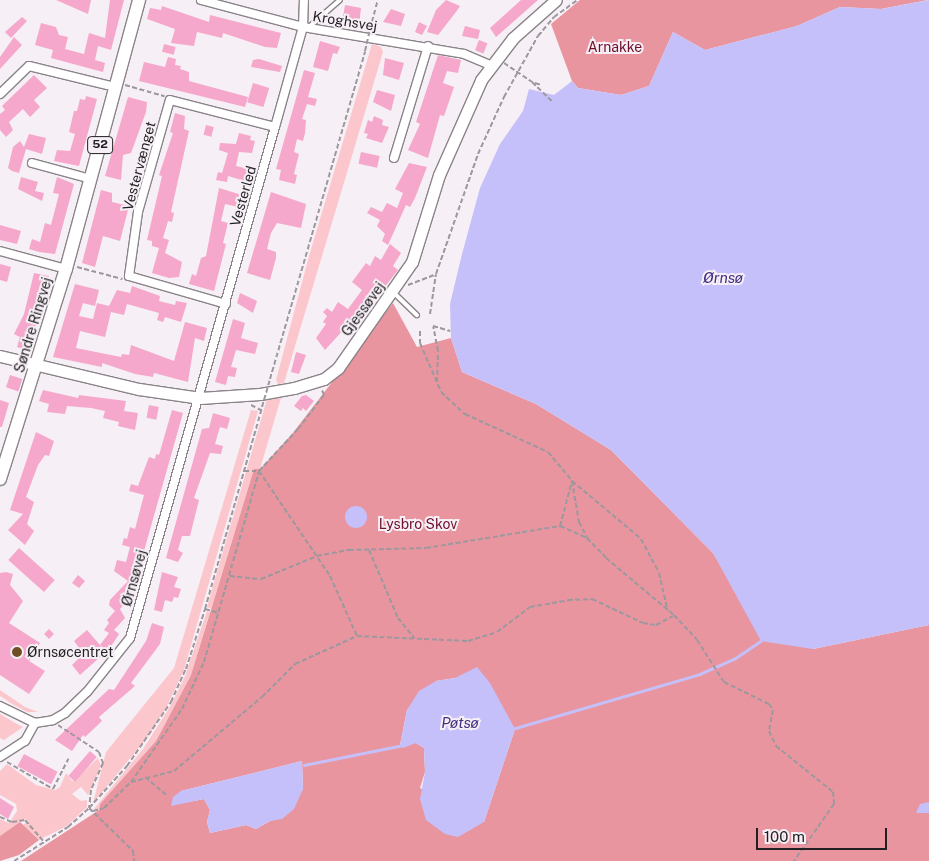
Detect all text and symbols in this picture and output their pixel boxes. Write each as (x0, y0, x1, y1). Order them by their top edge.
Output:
street label: Kroghsvej (312, 8, 378, 34)
park label: Arnakke (588, 39, 642, 55)
street label: Vestervænget (119, 120, 159, 212)
road number: 52 (86, 136, 114, 154)
street label: Vesterled (226, 164, 260, 228)
water label: Ørnsø (703, 269, 743, 287)
street label: Søndre Ringvej (10, 275, 56, 375)
street label: Gjessøvej (338, 279, 388, 339)
park label: Lysbro Skov (379, 516, 457, 532)
street label: Ørnsøvej (118, 548, 150, 608)
place label: Ørnsøcentret (27, 644, 113, 660)
marker: Ørnsøcentret (11, 646, 23, 658)
water label: Pøtsø (441, 714, 479, 732)
scale bar (759, 818, 890, 850)
text: 100 m (764, 828, 805, 845)

